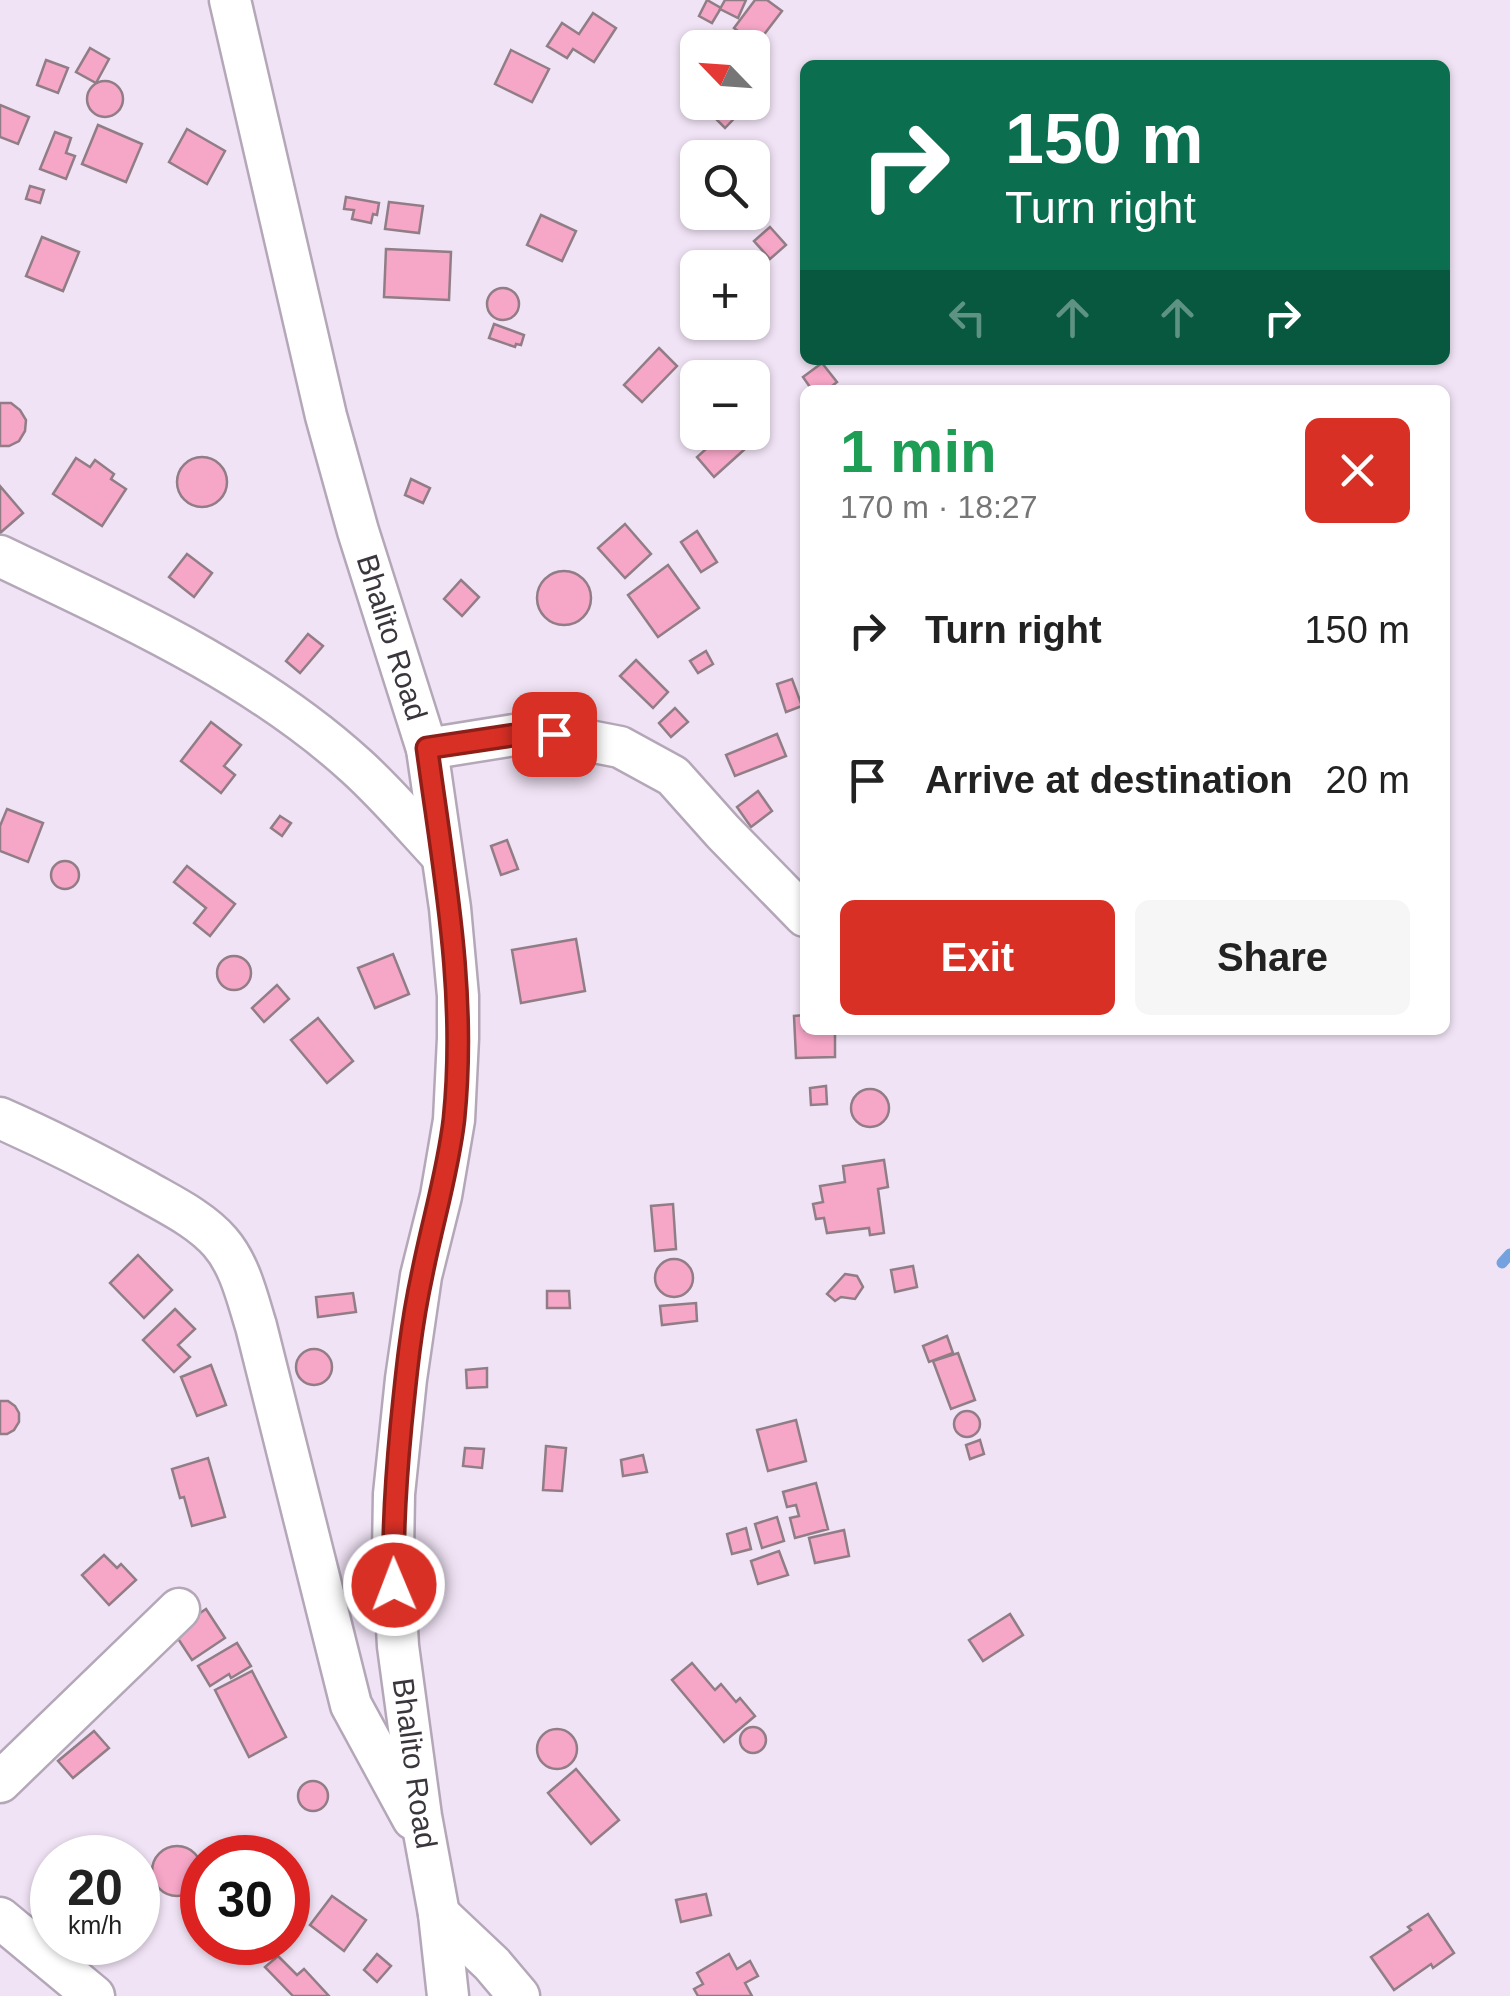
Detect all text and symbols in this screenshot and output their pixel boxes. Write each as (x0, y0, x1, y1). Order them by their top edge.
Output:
north arrow (680, 30, 770, 120)
map controls (680, 30, 770, 450)
icon: right (840, 100, 970, 230)
text: 150 m (1005, 100, 1203, 178)
button: search (680, 140, 770, 230)
text: Turn right (1005, 182, 1196, 233)
button: + (680, 250, 770, 340)
icon: left (940, 290, 995, 345)
icon: ahead (1045, 290, 1100, 345)
icon: ahead (1150, 290, 1205, 345)
icon: right (1255, 290, 1310, 345)
button: − (680, 360, 770, 450)
text: 1 min (840, 418, 997, 485)
button: close (1305, 418, 1410, 523)
text: 170 m · 18:27 (840, 489, 1037, 525)
street label: Bhalito Road (351, 550, 434, 724)
icon: right (840, 603, 895, 658)
text: Turn right (925, 609, 1102, 651)
text: 150 m (1304, 609, 1410, 651)
pin (512, 692, 597, 777)
icon: arrive (527, 707, 582, 762)
icon: arrive (840, 753, 895, 808)
text: Arrive at destination (925, 759, 1292, 801)
text: 20 m (1326, 759, 1410, 801)
button: Exit (840, 900, 1115, 1015)
button: Share (1135, 900, 1410, 1015)
position arrow (342, 1533, 446, 1637)
street label: Bhalito Road (387, 1676, 444, 1851)
speed limit sign: 30 (180, 1835, 310, 1965)
text: 20 (67, 1860, 123, 1916)
text: km/h (68, 1911, 122, 1939)

